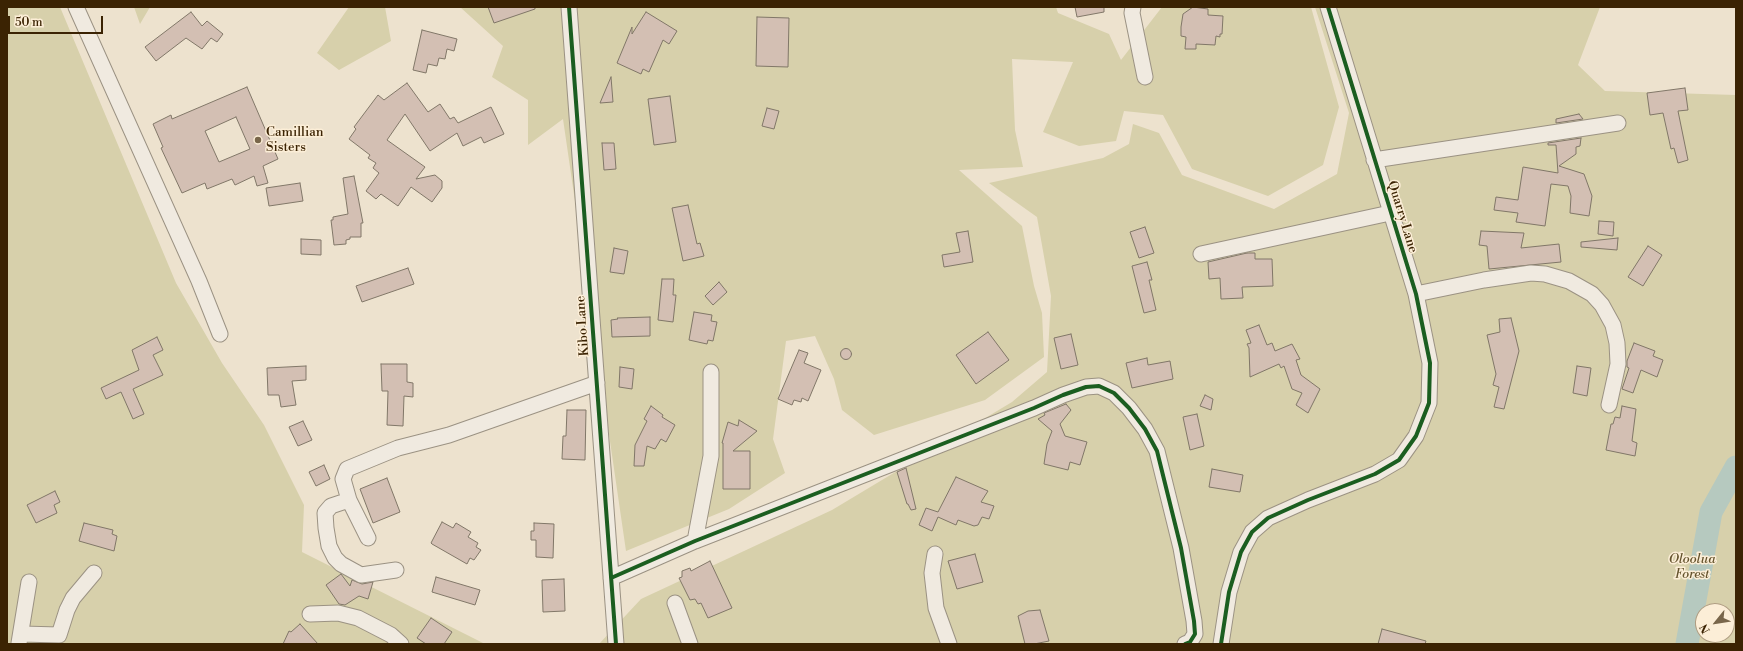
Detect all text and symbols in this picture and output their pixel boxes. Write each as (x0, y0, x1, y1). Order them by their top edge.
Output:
scale bar (10, 8, 105, 34)
text: 50 m (15, 15, 43, 30)
place label: Camillian Sisters (266, 125, 323, 156)
marker: Camillian Sisters (253, 135, 263, 145)
street label: Quarry Lane (1384, 179, 1420, 255)
street label: Kibo Lane (573, 295, 593, 357)
park label: Oloolua Forest (1669, 552, 1715, 583)
north arrow (1695, 603, 1735, 643)
text: N (1697, 621, 1714, 636)

